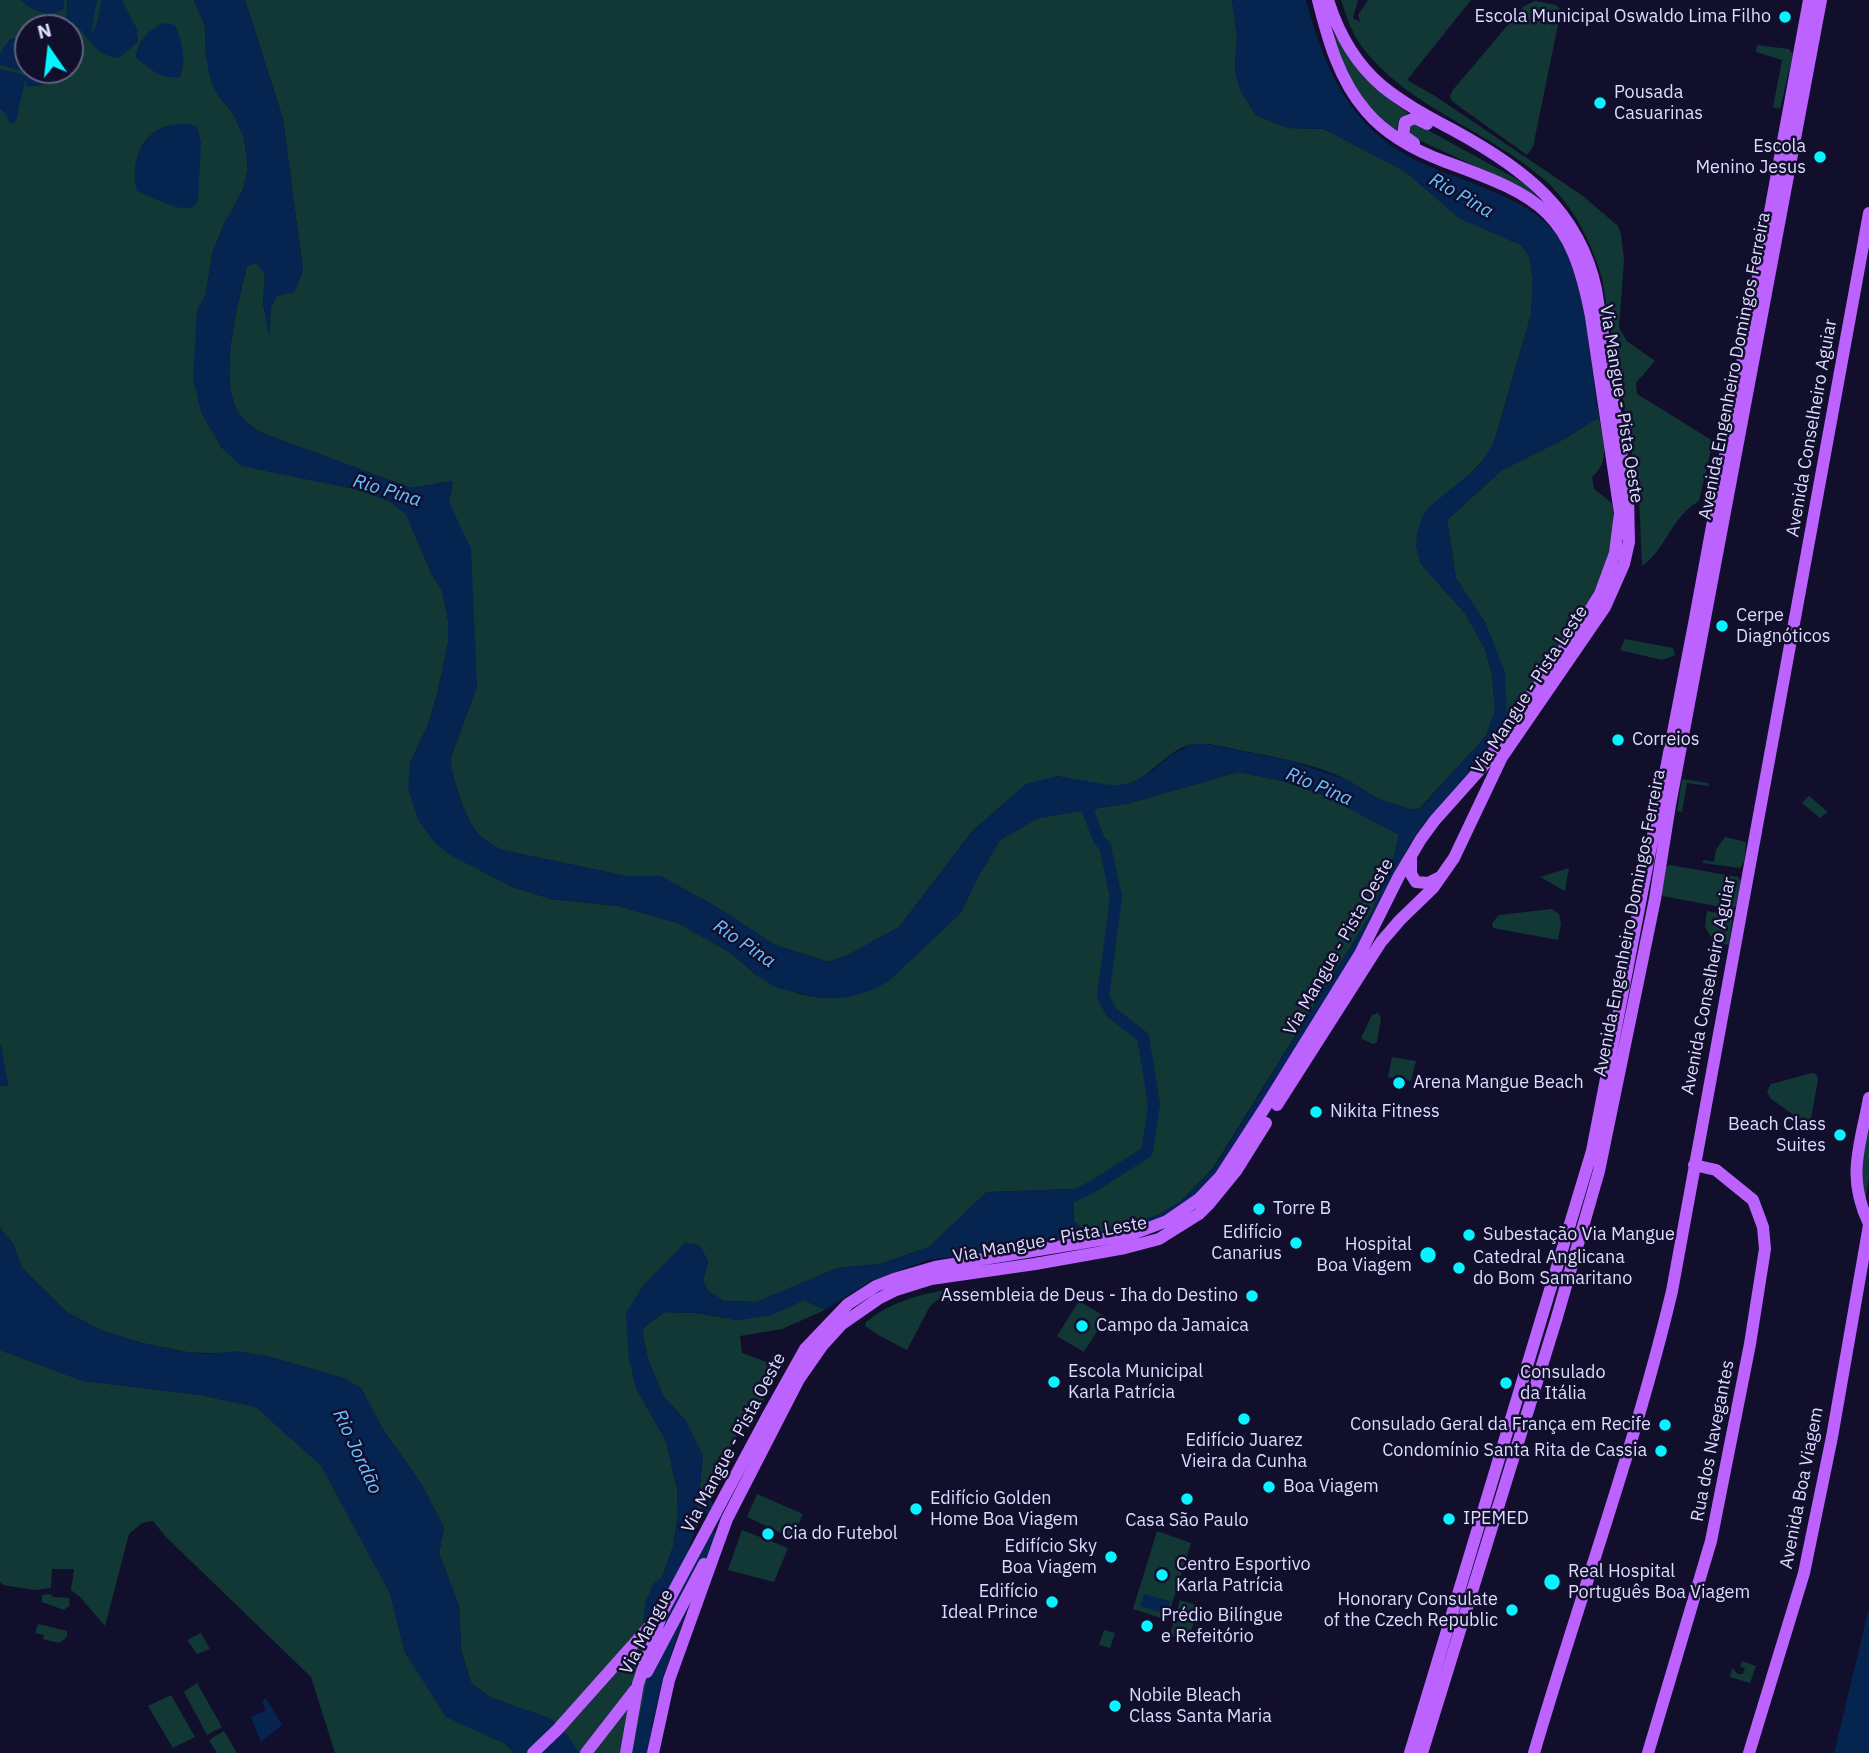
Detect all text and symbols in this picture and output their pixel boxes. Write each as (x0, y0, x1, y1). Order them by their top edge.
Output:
place label: Escola Municipal Oswaldo Lima Filho (1475, 6, 1771, 28)
marker: Escola Municipal Oswaldo Lima Filho (1777, 9, 1793, 25)
north arrow (14, 14, 84, 84)
text: N (35, 17, 54, 44)
place label: Pousada Casuarinas (1614, 82, 1703, 124)
marker: Pousada Casuarinas (1592, 95, 1608, 111)
place label: Escola Menino Jesus (1695, 136, 1806, 178)
marker: Escola Menino Jesus (1812, 149, 1828, 165)
water label: Rio Pina (1425, 169, 1497, 223)
street label: Avenida Engenheiro Domingos Ferreira (1695, 210, 1775, 522)
street label: Via Mangue - Pista Oeste (1595, 303, 1647, 505)
street label: Avenida Conselheiro Aguiar (1782, 317, 1842, 539)
water label: Rio Pina (350, 470, 424, 512)
street label: Via Mangue - Pista Leste (1467, 602, 1593, 778)
place label: Cerpe Diagnóticos (1736, 605, 1831, 648)
marker: Cerpe Diagnóticos (1714, 618, 1730, 634)
place label: Correios (1632, 729, 1700, 751)
marker: Correios (1610, 732, 1626, 748)
water label: Rio Pina (1282, 763, 1356, 811)
street label: Avenida Engenheiro Domingos Ferreira (1590, 767, 1670, 1079)
street label: Via Mangue - Pista Oeste (1279, 855, 1399, 1039)
street label: Avenida Conselheiro Aguiar (1677, 875, 1741, 1097)
water label: Rio Pina (709, 915, 779, 973)
place label: Arena Mangue Beach (1413, 1072, 1584, 1094)
marker: Arena Mangue Beach (1391, 1075, 1407, 1091)
place label: Nikita Fitness (1330, 1101, 1440, 1123)
marker: Nikita Fitness (1308, 1104, 1324, 1120)
place label: Beach Class Suites (1728, 1114, 1826, 1156)
marker: Beach Class Suites (1832, 1127, 1848, 1143)
place label: Torre B (1273, 1198, 1331, 1220)
marker: Torre B (1251, 1201, 1267, 1217)
street label: Via Mangue - Pista Leste (951, 1212, 1149, 1268)
place label: Edifício Canarius (1211, 1222, 1282, 1264)
place label: Subestação Via Mangue (1483, 1224, 1675, 1246)
marker: Subestação Via Mangue (1461, 1227, 1477, 1243)
place label: Hospital Boa Viagem (1316, 1234, 1412, 1276)
marker: Edifício Canarius (1288, 1235, 1304, 1251)
marker: Hospital Boa Viagem (1418, 1245, 1438, 1265)
place label: Catedral Anglicana do Bom Samaritano (1473, 1247, 1632, 1290)
marker: Catedral Anglicana do Bom Samaritano (1451, 1260, 1467, 1276)
place label: Assembleia de Deus - Iha do Destino (941, 1285, 1238, 1307)
marker: Assembleia de Deus - Iha do Destino (1244, 1288, 1260, 1304)
place label: Campo da Jamaica (1096, 1315, 1249, 1337)
marker: Campo da Jamaica (1074, 1318, 1090, 1334)
street label: Via Mangue - Pista Oeste (677, 1349, 791, 1537)
street label: Rua dos Navegantes (1687, 1358, 1739, 1524)
place label: Escola Municipal Karla Patrícia (1068, 1361, 1203, 1404)
place label: Consulado da Itália (1520, 1362, 1605, 1404)
marker: Escola Municipal Karla Patrícia (1046, 1374, 1062, 1390)
marker: Consulado da Itália (1498, 1375, 1514, 1391)
street label: Avenida Boa Viagem (1776, 1405, 1828, 1571)
water label: Rio Jordão (327, 1406, 387, 1498)
marker: Edifício Juarez Vieira da Cunha (1236, 1411, 1252, 1427)
place label: Consulado Geral da França em Recife (1350, 1414, 1651, 1436)
marker: Consulado Geral da França em Recife (1657, 1417, 1673, 1433)
place label: Edifício Juarez Vieira da Cunha (1181, 1430, 1307, 1472)
place label: Condomínio Santa Rita de Cassia (1382, 1440, 1647, 1462)
marker: Condomínio Santa Rita de Cassia (1653, 1443, 1669, 1459)
place label: Boa Viagem (1283, 1476, 1379, 1498)
marker: Boa Viagem (1261, 1479, 1277, 1495)
place label: Edifício Golden Home Boa Viagem (930, 1488, 1078, 1530)
marker: Casa São Paulo (1179, 1491, 1195, 1507)
marker: Edifício Golden Home Boa Viagem (908, 1501, 924, 1517)
place label: IPEMED (1463, 1508, 1529, 1530)
place label: Casa São Paulo (1125, 1510, 1249, 1532)
marker: IPEMED (1441, 1511, 1457, 1527)
place label: Cia do Futebol (782, 1523, 898, 1545)
marker: Cia do Futebol (760, 1526, 776, 1542)
place label: Edifício Sky Boa Viagem (1001, 1536, 1097, 1578)
marker: Edifício Sky Boa Viagem (1103, 1549, 1119, 1565)
place label: Centro Esportivo Karla Patrícia (1176, 1554, 1311, 1596)
place label: Real Hospital Português Boa Viagem (1568, 1561, 1750, 1604)
marker: Centro Esportivo Karla Patrícia (1154, 1567, 1170, 1583)
marker: Real Hospital Português Boa Viagem (1542, 1572, 1562, 1592)
place label: Edifício Ideal Prince (941, 1581, 1038, 1624)
street label: Via Mangue (616, 1586, 678, 1678)
place label: Honorary Consulate of the Czech Republic (1324, 1589, 1498, 1632)
marker: Edifício Ideal Prince (1044, 1594, 1060, 1610)
marker: Honorary Consulate of the Czech Republic (1504, 1602, 1520, 1618)
place label: Prédio Bilíngue e Refeitório (1161, 1605, 1283, 1648)
marker: Prédio Bilíngue e Refeitório (1139, 1618, 1155, 1634)
place label: Nobile Bleach Class Santa Maria (1129, 1685, 1272, 1728)
marker: Nobile Bleach Class Santa Maria (1107, 1698, 1123, 1714)

